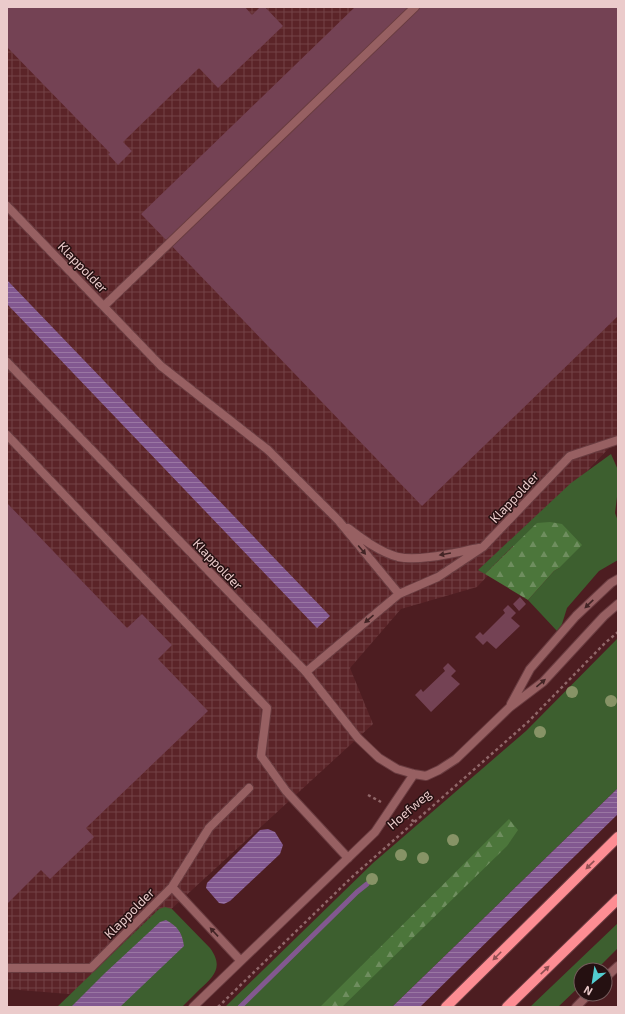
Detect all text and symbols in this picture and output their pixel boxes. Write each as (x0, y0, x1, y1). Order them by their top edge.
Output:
street label: Klappolder (55, 238, 111, 296)
street label: Klappolder (486, 468, 542, 526)
street label: Klappolder (190, 535, 246, 593)
one-way arrow (358, 545, 367, 556)
one-way arrow (439, 551, 451, 557)
one-way arrow (584, 599, 594, 609)
one-way arrow (364, 614, 374, 624)
one-way arrow (536, 679, 547, 688)
street label: Hoefweg (384, 786, 434, 832)
one-way arrow (585, 860, 595, 870)
street label: Klappolder (100, 884, 158, 942)
one-way arrow (209, 927, 219, 937)
one-way arrow (492, 951, 502, 961)
north arrow (573, 962, 613, 1002)
one-way arrow (540, 965, 550, 975)
text: N (581, 983, 594, 999)

